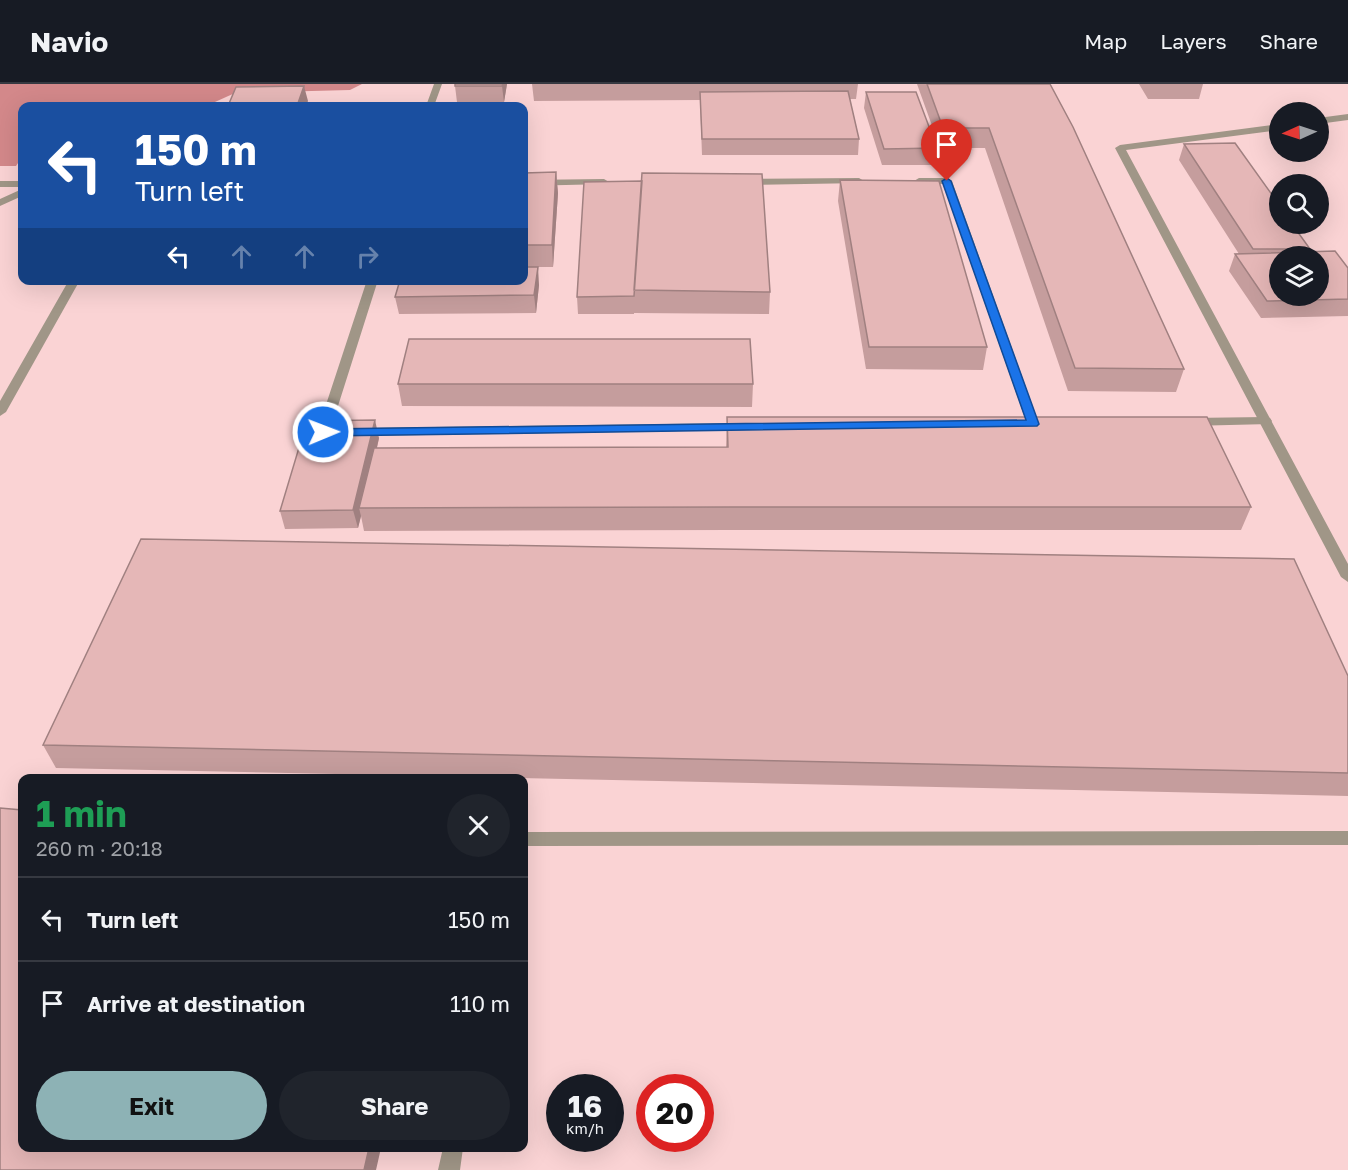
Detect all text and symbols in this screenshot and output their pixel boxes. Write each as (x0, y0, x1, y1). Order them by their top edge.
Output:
text: Navio (30, 25, 108, 58)
text: Map (1084, 28, 1127, 54)
text: Layers (1160, 28, 1227, 54)
text: Share (1260, 28, 1318, 54)
north arrow (1269, 102, 1329, 162)
map controls (1269, 102, 1329, 306)
pin (921, 119, 972, 181)
text: 150 m (135, 124, 257, 174)
icon: left (36, 126, 114, 204)
icon: arrive (930, 128, 963, 161)
button: search (1269, 174, 1329, 234)
text: Turn left (135, 175, 244, 207)
icon: left (162, 240, 195, 273)
icon: ahead (225, 240, 258, 273)
icon: ahead (288, 240, 321, 273)
icon: right (351, 240, 384, 273)
button: layers (1269, 246, 1329, 306)
position arrow (291, 400, 355, 464)
text: 1 min (36, 792, 127, 835)
button: close (447, 794, 510, 857)
text: 260 m · 20:18 (36, 836, 163, 860)
icon: left (36, 903, 69, 936)
text: Turn left (87, 906, 178, 933)
text: 150 m (448, 906, 510, 933)
icon: arrive (36, 987, 69, 1020)
text: Arrive at destination (87, 990, 305, 1017)
text: 110 m (450, 990, 510, 1017)
button: Exit (36, 1071, 267, 1140)
button: Share (279, 1071, 510, 1140)
speed limit sign: 20 (636, 1074, 714, 1152)
text: 16 (568, 1088, 602, 1124)
text: km/h (566, 1119, 604, 1137)

